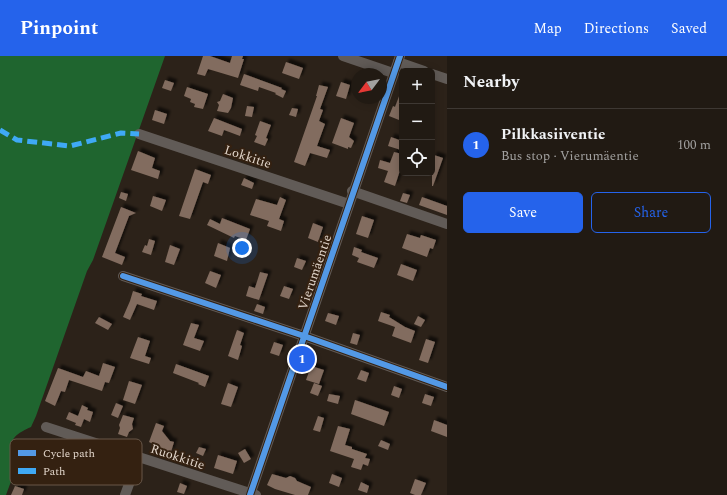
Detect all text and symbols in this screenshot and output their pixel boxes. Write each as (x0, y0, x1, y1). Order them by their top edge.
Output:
text: Pinpoint (20, 14, 98, 43)
text: Map (534, 18, 562, 39)
text: Directions (584, 18, 649, 39)
text: Saved (671, 18, 707, 39)
north arrow (351, 68, 387, 104)
map controls (399, 68, 435, 176)
button: + (399, 68, 435, 104)
text: Nearby (463, 69, 519, 95)
button: − (399, 104, 435, 140)
text: Pilkkasiiventie (501, 123, 606, 146)
text: 1 (472, 135, 480, 155)
text: 100 m (677, 135, 711, 155)
street label: Lokkitie (222, 140, 274, 174)
button: locate (399, 140, 435, 176)
text: Bus stop · Vierumäentie (501, 146, 639, 166)
button: Save (463, 192, 583, 233)
button: Share (591, 192, 711, 233)
street label: Vierumäentie (293, 232, 337, 313)
your location (232, 238, 252, 258)
pin: 1 (289, 344, 315, 374)
legend (10, 439, 142, 485)
street label: Ruokkitie (148, 439, 207, 475)
text: Cycle path (43, 445, 95, 462)
text: Path (43, 463, 65, 480)

